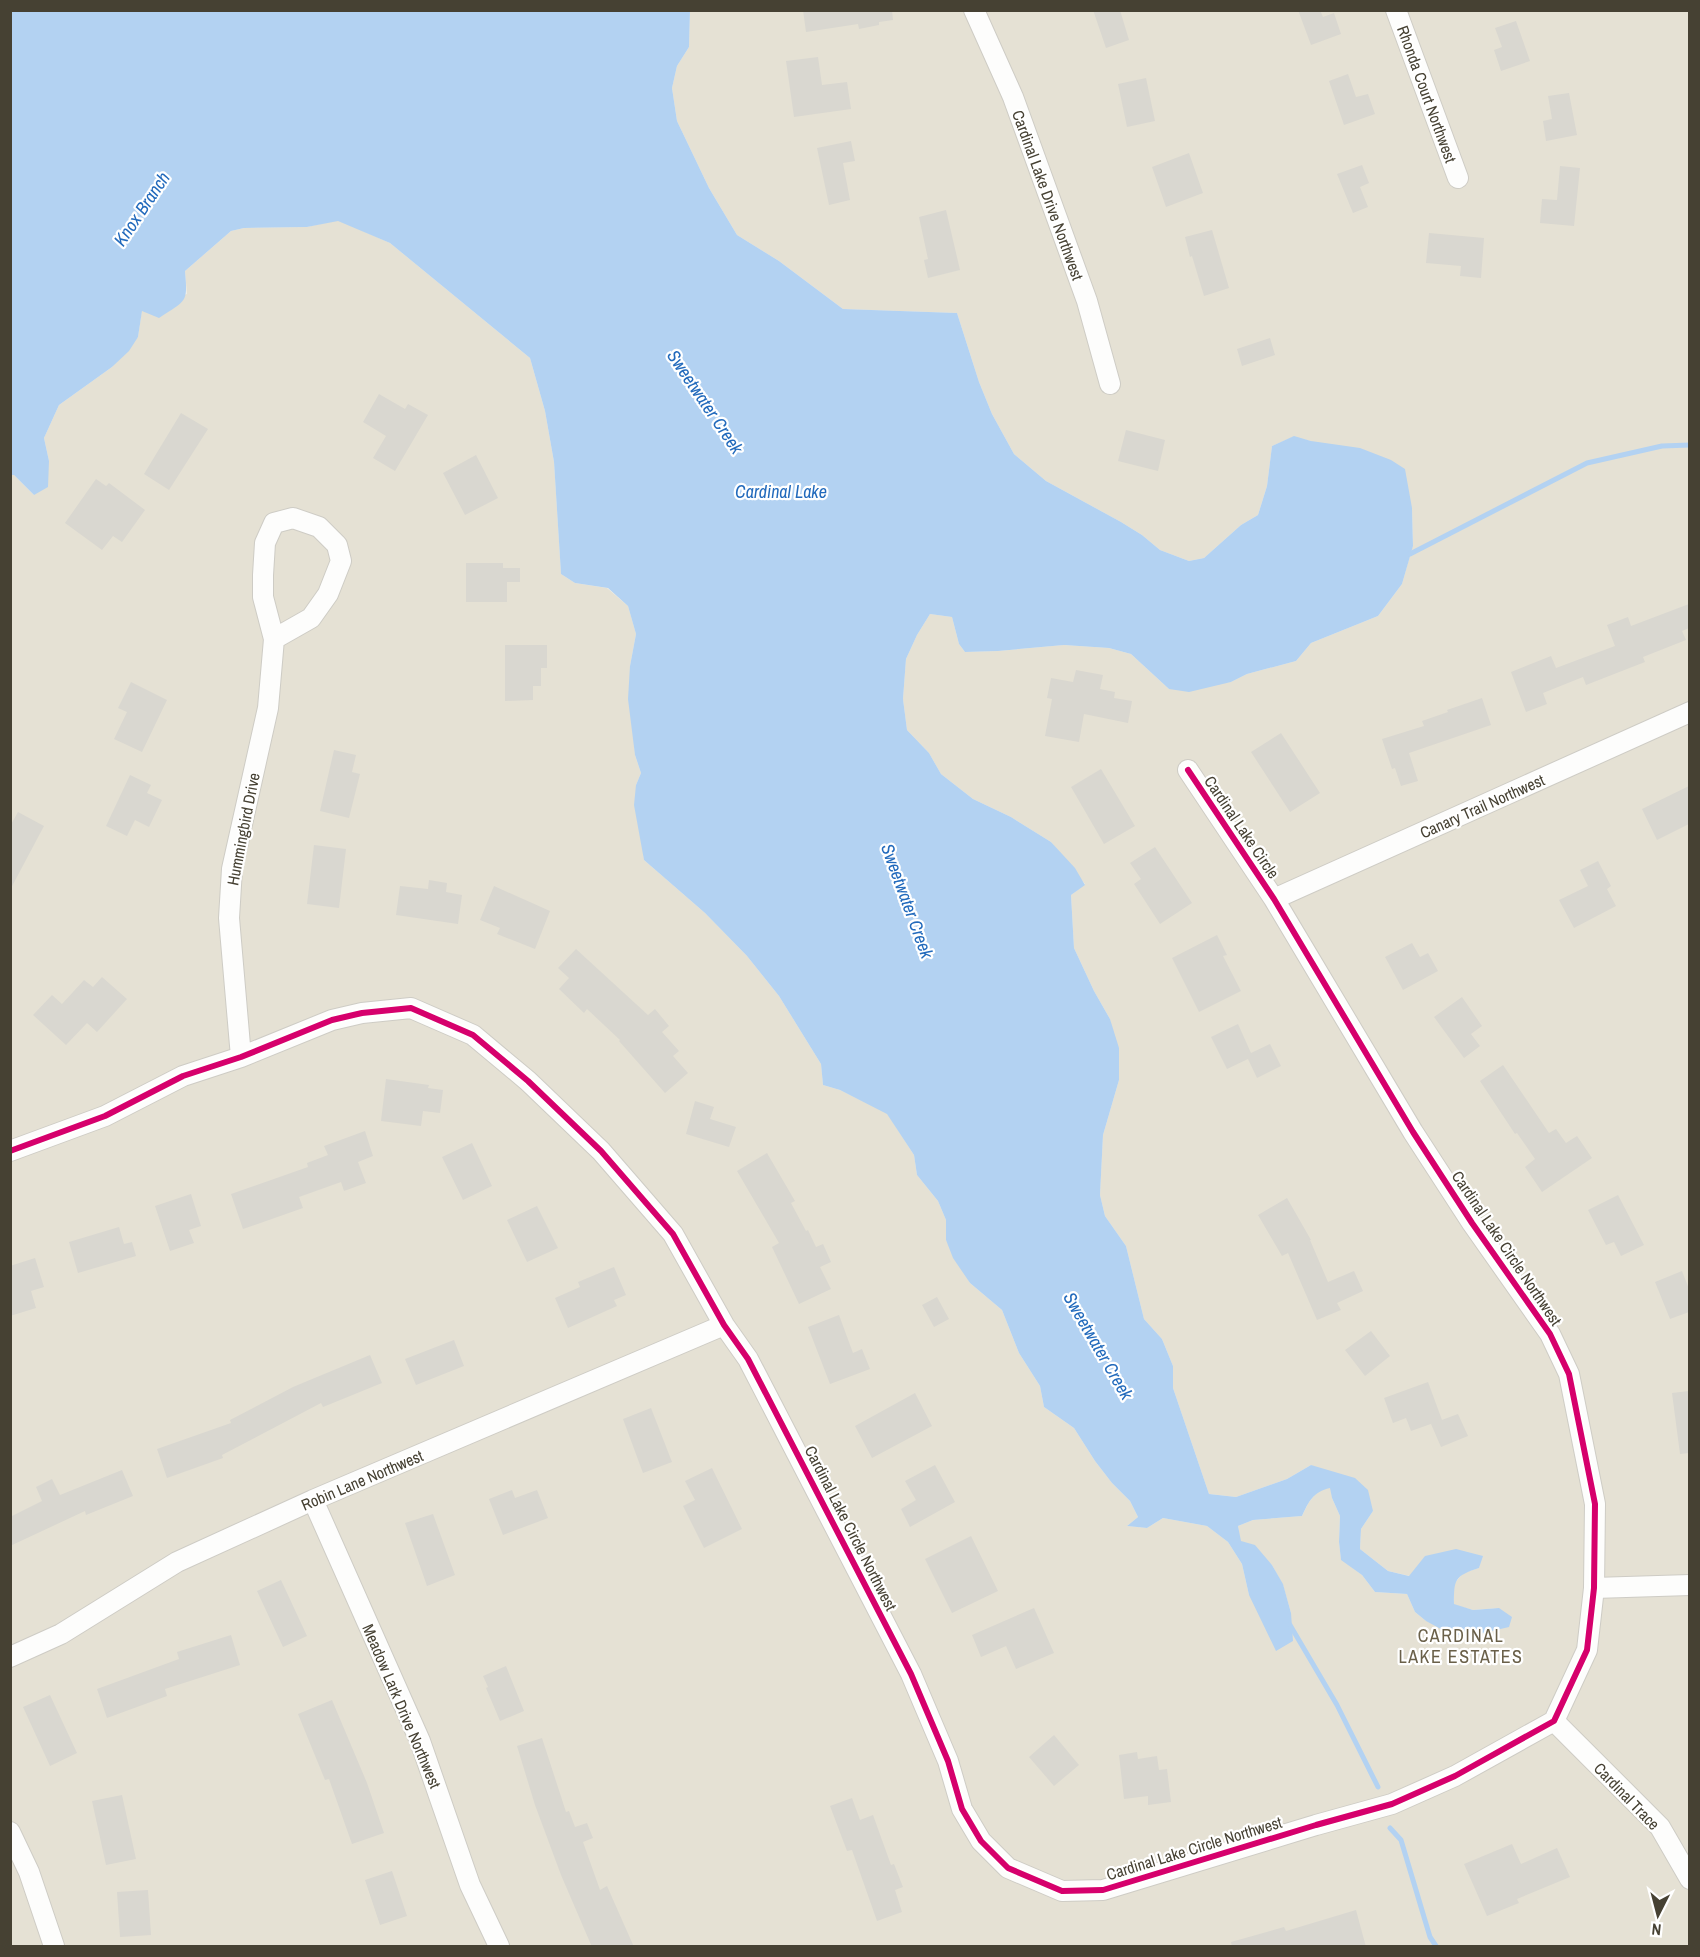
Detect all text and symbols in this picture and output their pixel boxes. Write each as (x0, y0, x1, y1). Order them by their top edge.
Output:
street label: Rhonda Court Northwest (1392, 22, 1462, 166)
street label: Cardinal Lake Drive Northwest (1007, 107, 1089, 283)
water label: Knox Branch (108, 167, 176, 251)
water label: Sweetwater Creek (661, 345, 750, 459)
water label: Cardinal Lake (735, 479, 827, 504)
street label: Canary Trail Northwest (1416, 769, 1548, 843)
street label: Hummingbird Drive (221, 771, 265, 887)
street label: Cardinal Lake Circle (1199, 771, 1285, 883)
water label: Sweetwater Creek (875, 840, 940, 962)
street label: Cardinal Lake Circle Northwest (1447, 1166, 1567, 1330)
water label: Sweetwater Creek (1057, 1287, 1140, 1405)
street label: Cardinal Lake Circle Northwest (800, 1442, 902, 1615)
street label: Robin Lane Northwest (298, 1444, 427, 1516)
street label: Meadow Lark Drive Northwest (357, 1620, 447, 1792)
district label: CARDINAL LAKE ESTATES (1399, 1623, 1523, 1669)
street label: Cardinal Trace (1589, 1757, 1665, 1835)
street label: Cardinal Lake Circle Northwest (1104, 1811, 1285, 1885)
north arrow (1628, 1885, 1688, 1945)
text: N (1651, 1918, 1662, 1941)

